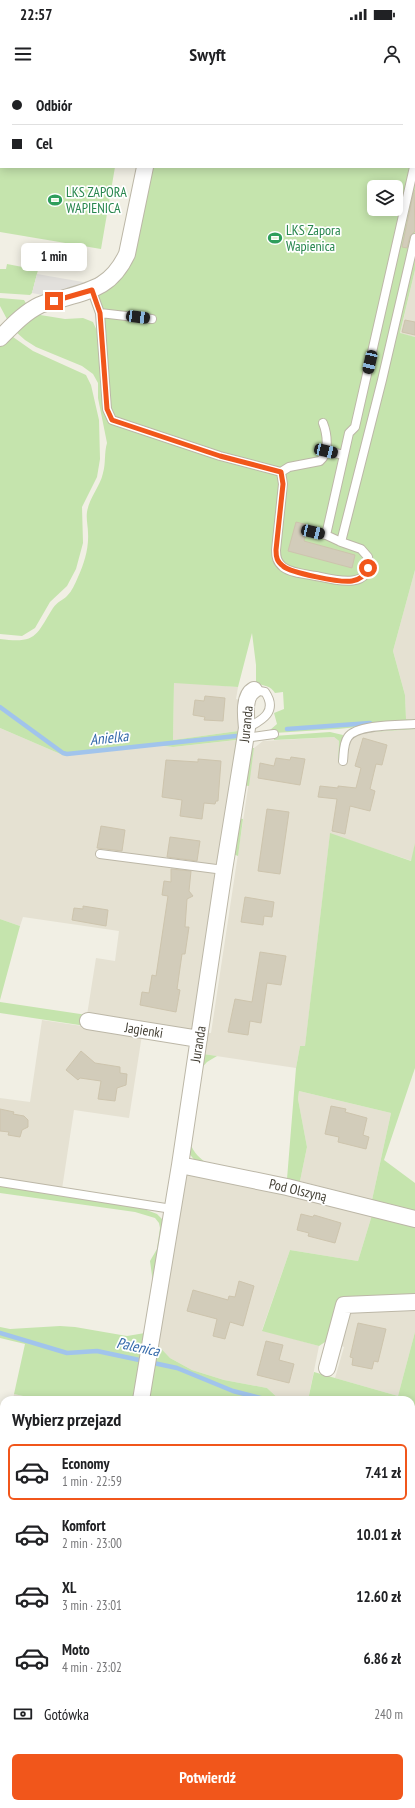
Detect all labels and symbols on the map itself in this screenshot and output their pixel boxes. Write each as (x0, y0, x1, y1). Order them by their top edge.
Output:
place label: LKS ZAPORA WAPIENICA (66, 183, 127, 217)
sports icon: LKS ZAPORA WAPIENICA (47, 192, 63, 208)
place label: LKS Zapora Wapienica (286, 221, 341, 255)
sports icon: LKS Zapora Wapienica (267, 230, 283, 246)
callout: 1 min (21, 243, 87, 271)
route end (45, 292, 63, 310)
car (125, 310, 151, 324)
car (361, 349, 379, 375)
car (313, 442, 339, 460)
car (300, 523, 326, 541)
route start (359, 559, 377, 577)
street label: Juranda (235, 705, 257, 744)
water label: Anielka (89, 726, 130, 749)
street label: Jagienki (123, 1018, 164, 1042)
street label: Juranda (186, 1024, 210, 1065)
street label: Pod Olszyną (267, 1175, 329, 1205)
water label: Palenica (115, 1333, 162, 1361)

